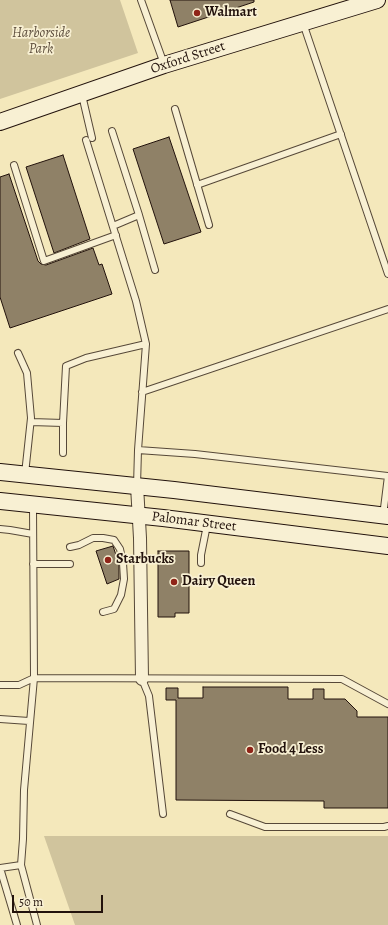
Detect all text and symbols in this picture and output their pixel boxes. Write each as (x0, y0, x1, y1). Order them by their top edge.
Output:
place label: Walmart (205, 5, 257, 21)
marker: Walmart (192, 8, 202, 18)
park label: Harborside Park (12, 26, 70, 58)
street label: Oxford Street (148, 38, 228, 78)
street label: Palomar Street (151, 508, 237, 536)
place label: Starbucks (116, 552, 174, 568)
marker: Starbucks (103, 555, 113, 565)
place label: Dairy Queen (182, 574, 255, 590)
marker: Dairy Queen (169, 577, 179, 587)
place label: Food 4 Less (258, 742, 324, 758)
marker: Food 4 Less (245, 745, 255, 755)
scale bar (14, 887, 105, 913)
text: 50 m (19, 894, 43, 910)

